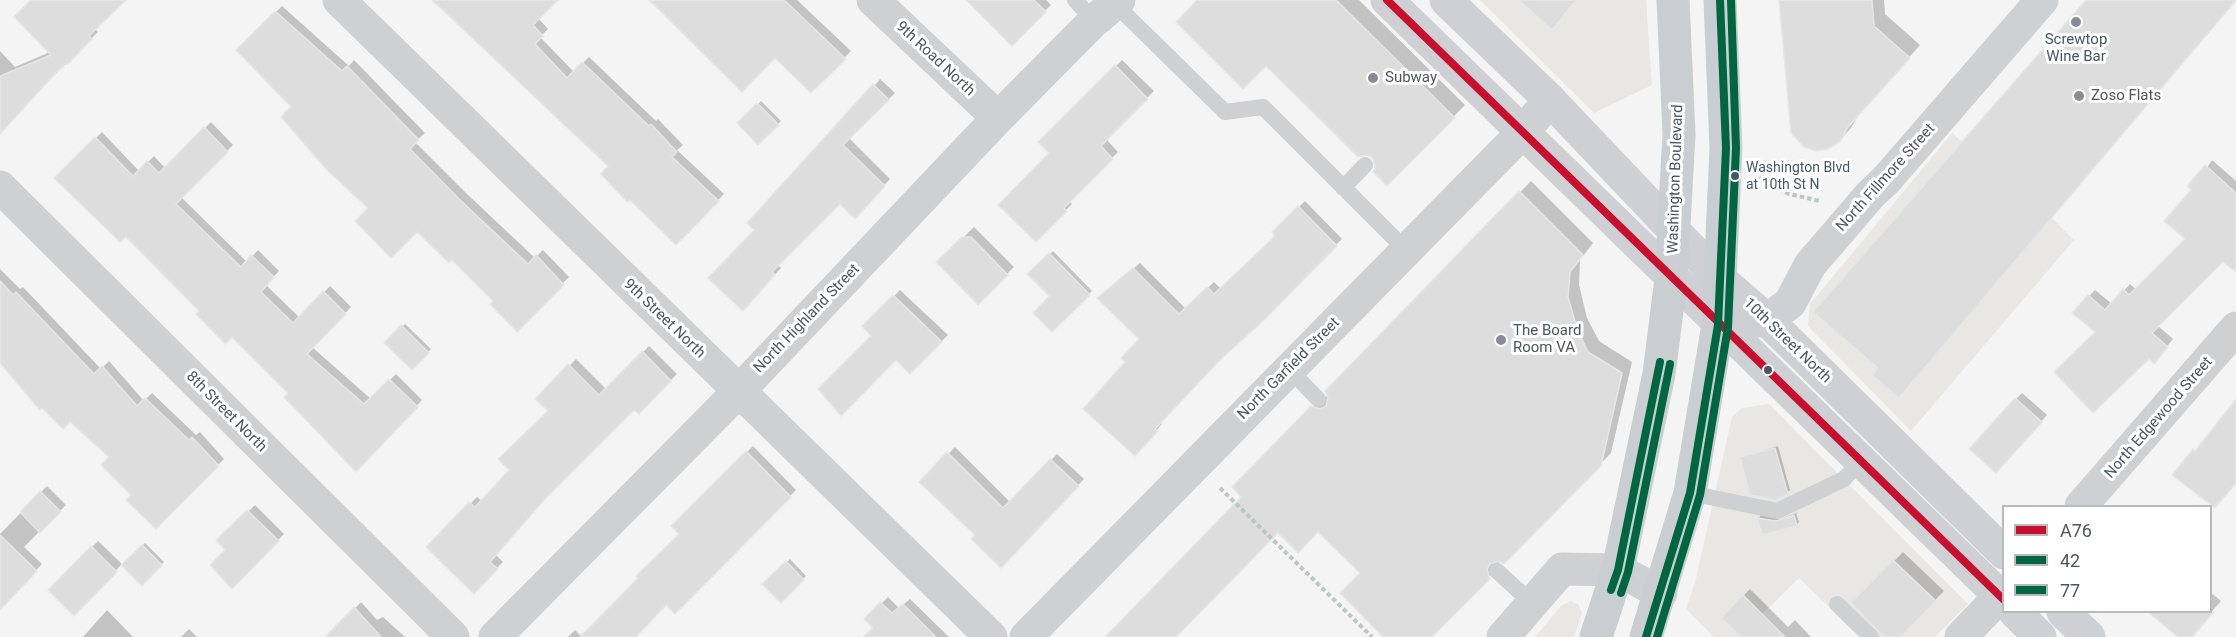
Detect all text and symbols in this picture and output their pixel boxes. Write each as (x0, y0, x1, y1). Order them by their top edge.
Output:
marker: Screwtop Wine Bar (2069, 15, 2083, 29)
street label: 9th Road North (892, 18, 978, 100)
place label: Screwtop Wine Bar (2045, 31, 2107, 66)
place label: Subway (1385, 69, 1437, 87)
marker: Subway (1366, 71, 1380, 85)
place label: Zoso Flats (2091, 87, 2161, 105)
marker: Zoso Flats (2072, 89, 2086, 103)
street label: Washington Boulevard (1664, 104, 1688, 254)
street label: North Fillmore Street (1833, 120, 1939, 236)
place label: Washington Blvd at 10th St N (1746, 160, 1850, 192)
marker: Washington Blvd at 10th St N (1729, 170, 1741, 182)
street label: North Highland Street (750, 261, 864, 377)
street label: 9th Street North (619, 276, 709, 362)
street label: 10th Street North (1739, 295, 1835, 387)
street label: North Garfield Street (1234, 314, 1344, 424)
place label: The Board Room VA (1513, 322, 1581, 357)
marker: The Board Room VA (1494, 333, 1508, 347)
street label: North Edgewood Street (2101, 354, 2217, 482)
unlabelled marker (1762, 364, 1774, 376)
street label: 8th Street North (182, 368, 270, 456)
legend (2002, 505, 2212, 613)
text: A76 (2060, 520, 2092, 541)
text: 42 (2060, 550, 2080, 571)
text: 77 (2060, 580, 2080, 601)

